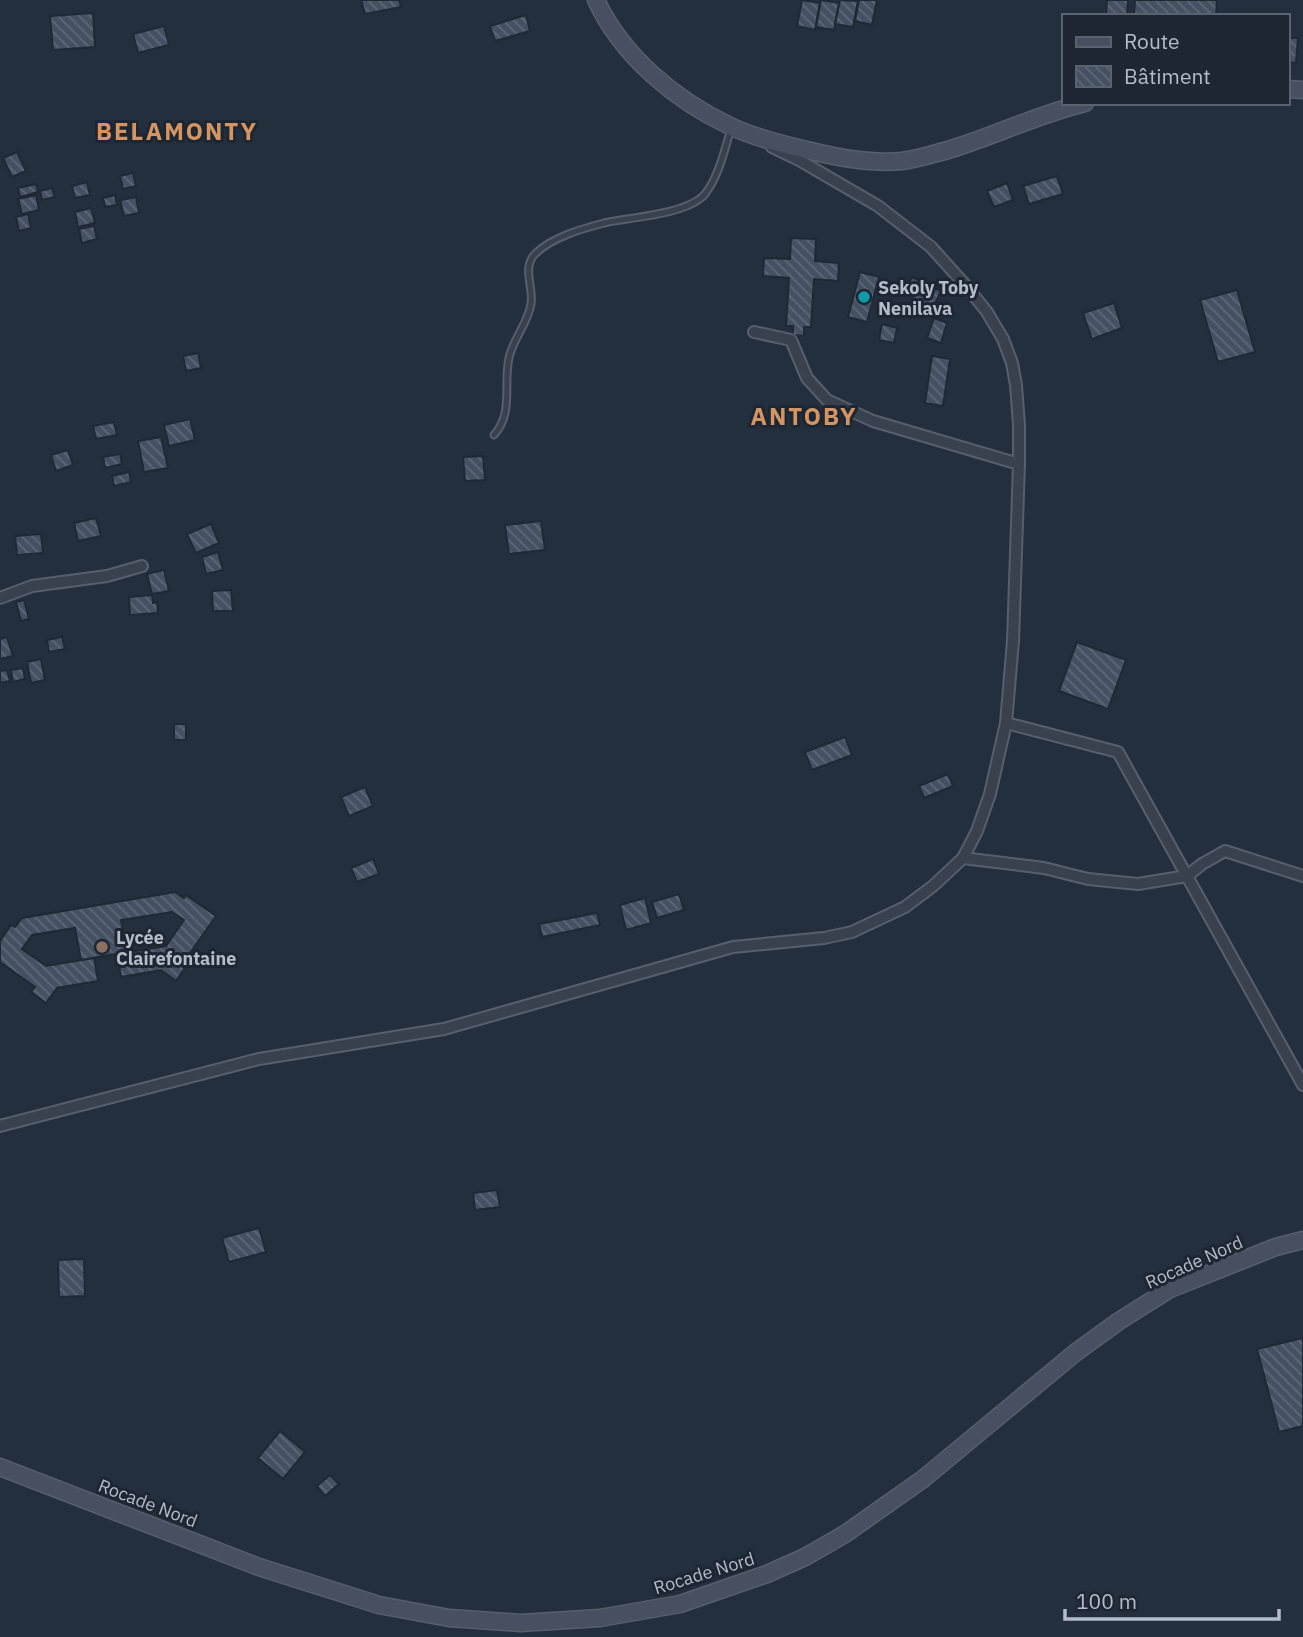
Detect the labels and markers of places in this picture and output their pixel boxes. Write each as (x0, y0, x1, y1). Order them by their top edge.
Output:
place label: Sekoly Toby Nenilava (878, 276, 979, 320)
marker: Sekoly Toby Nenilava (856, 289, 872, 305)
place label: Lycée Clairefontaine (116, 926, 236, 970)
marker: Lycée Clairefontaine (94, 939, 110, 955)

